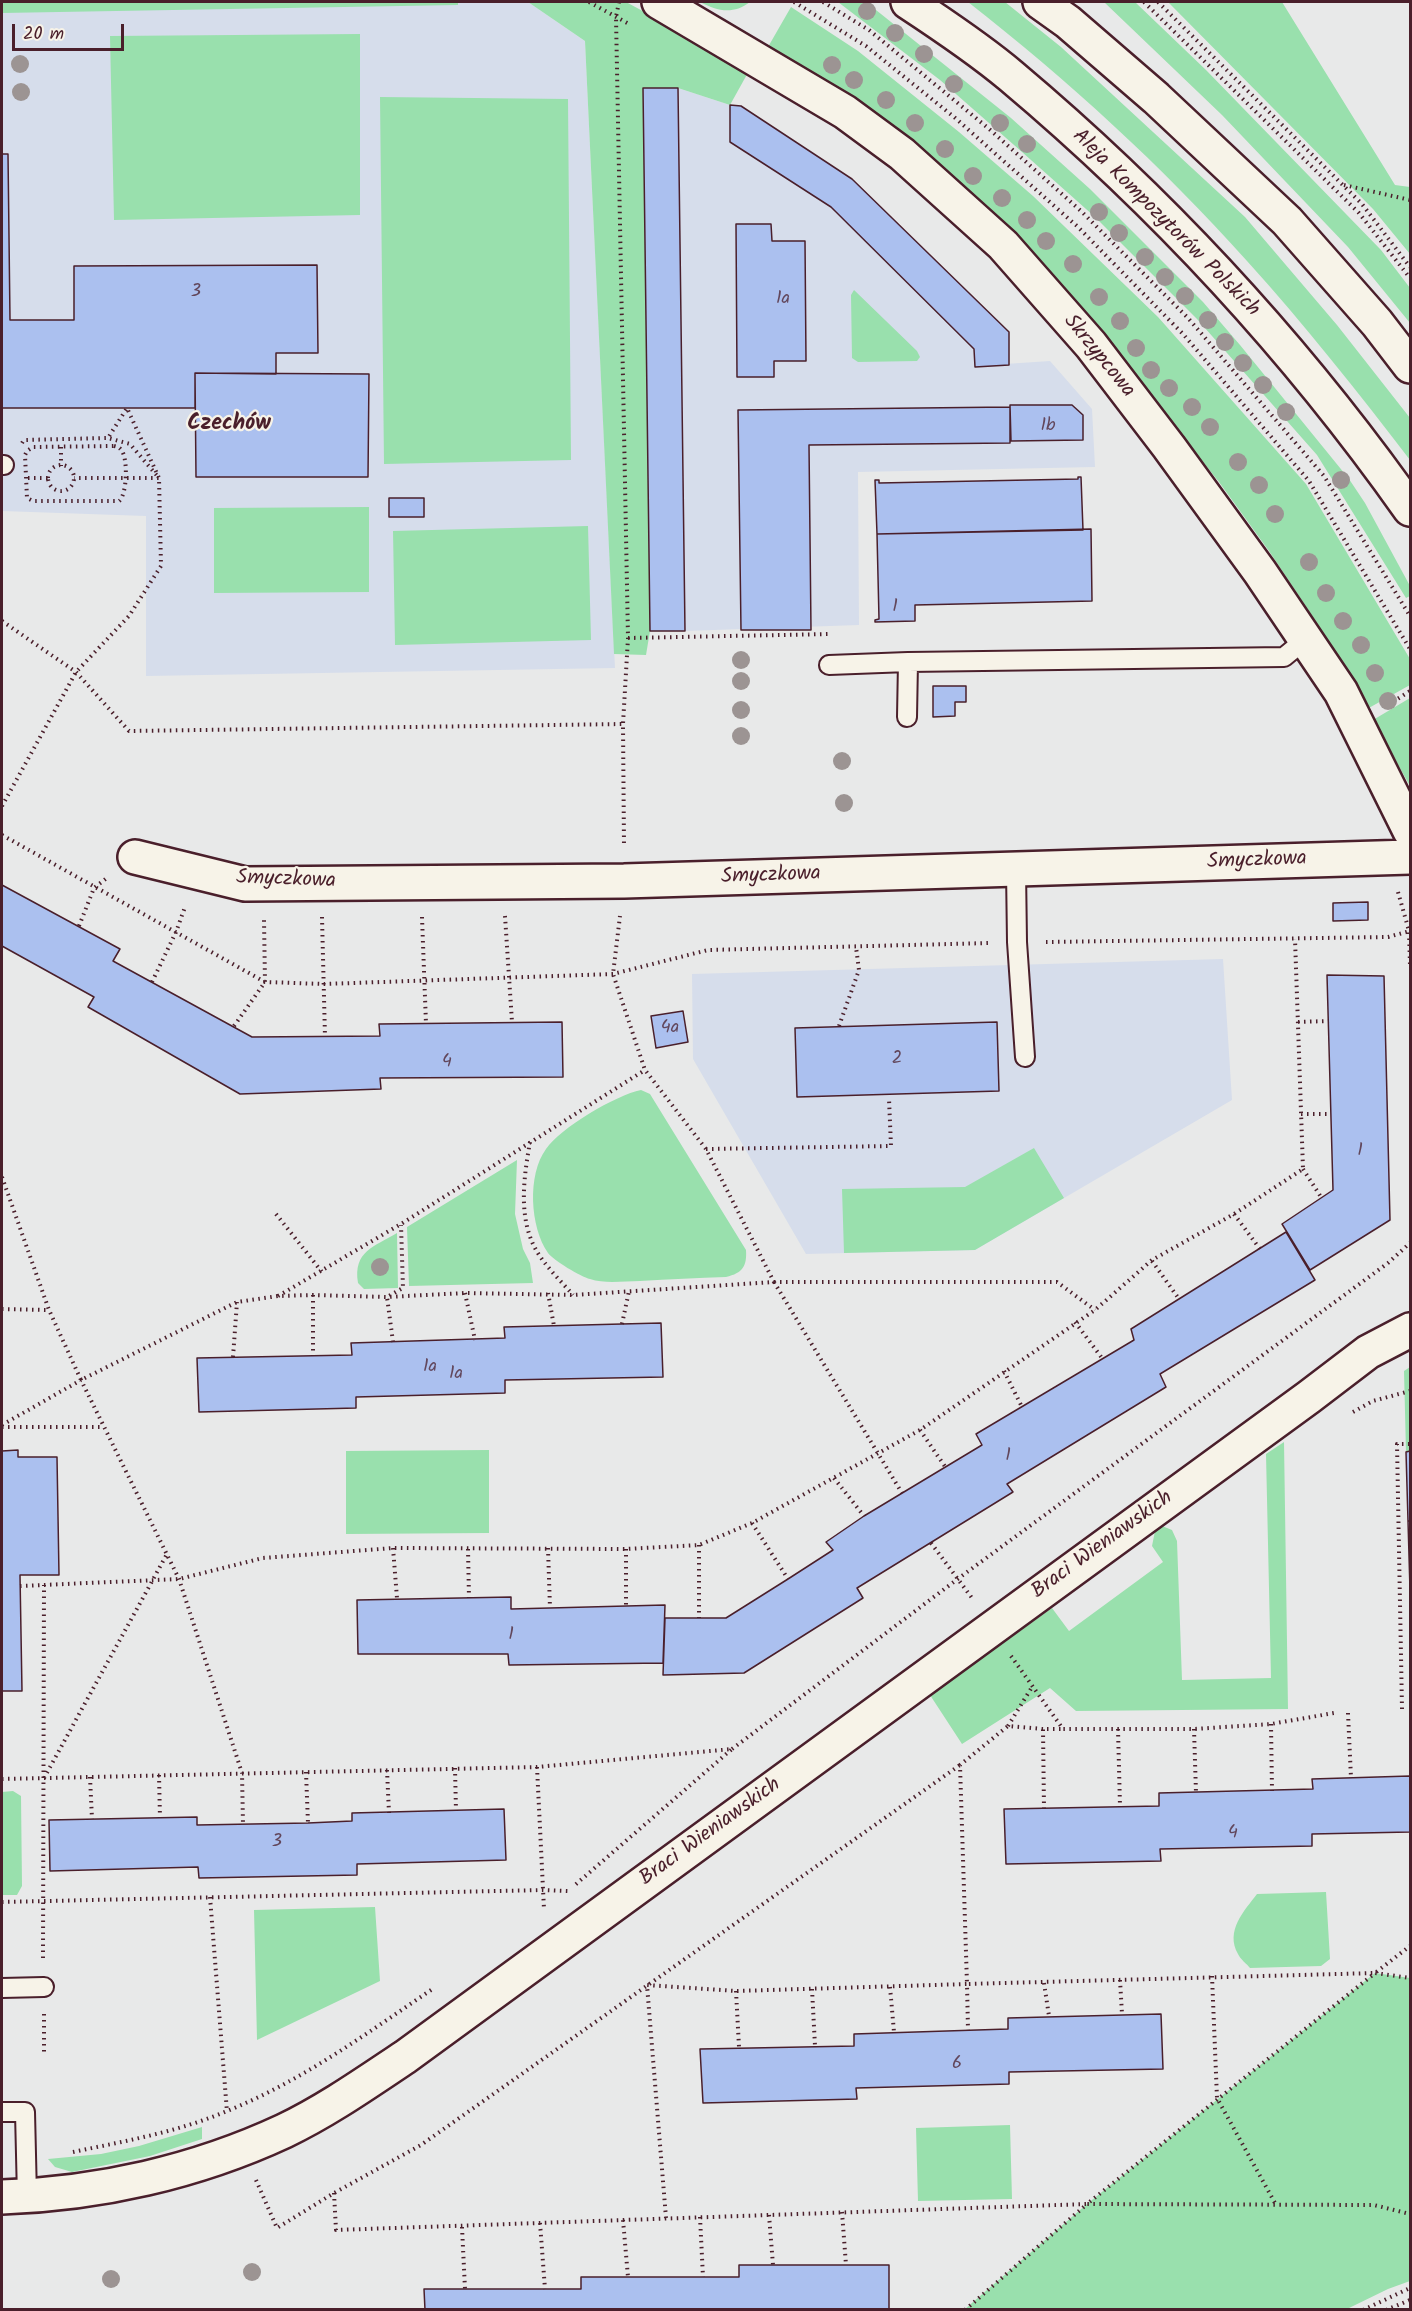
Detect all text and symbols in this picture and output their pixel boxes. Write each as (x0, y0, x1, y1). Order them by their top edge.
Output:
scale bar (15, 12, 128, 50)
text: 20 m (23, 20, 64, 49)
street label: Aleja Kompozytorów Polskich (1066, 125, 1264, 323)
house number: 3 (191, 282, 201, 304)
house number: 1a (776, 289, 790, 311)
street label: Skrzypcowa (1057, 310, 1139, 404)
district label: Czechów (187, 412, 271, 438)
house number: 1b (1040, 416, 1056, 438)
house number: 1 (892, 597, 898, 619)
street label: Smyczkowa (1207, 848, 1307, 876)
street label: Smyczkowa (721, 863, 821, 891)
street label: Smyczkowa (236, 867, 336, 895)
house number: 4a (661, 1018, 679, 1040)
house number: 2 (892, 1049, 902, 1071)
house number: 4 (442, 1052, 452, 1074)
house number: 1 (1357, 1141, 1363, 1163)
house number: 1a (423, 1357, 437, 1379)
house number: 1a (449, 1364, 463, 1386)
house number: 1 (1005, 1446, 1011, 1468)
street label: Braci Wieniawskich (1027, 1486, 1179, 1606)
house number: 1 (508, 1625, 514, 1647)
street label: Braci Wieniawskich (635, 1773, 787, 1893)
house number: 4 (1228, 1823, 1238, 1845)
house number: 3 (272, 1832, 282, 1854)
house number: 6 (952, 2054, 962, 2076)

